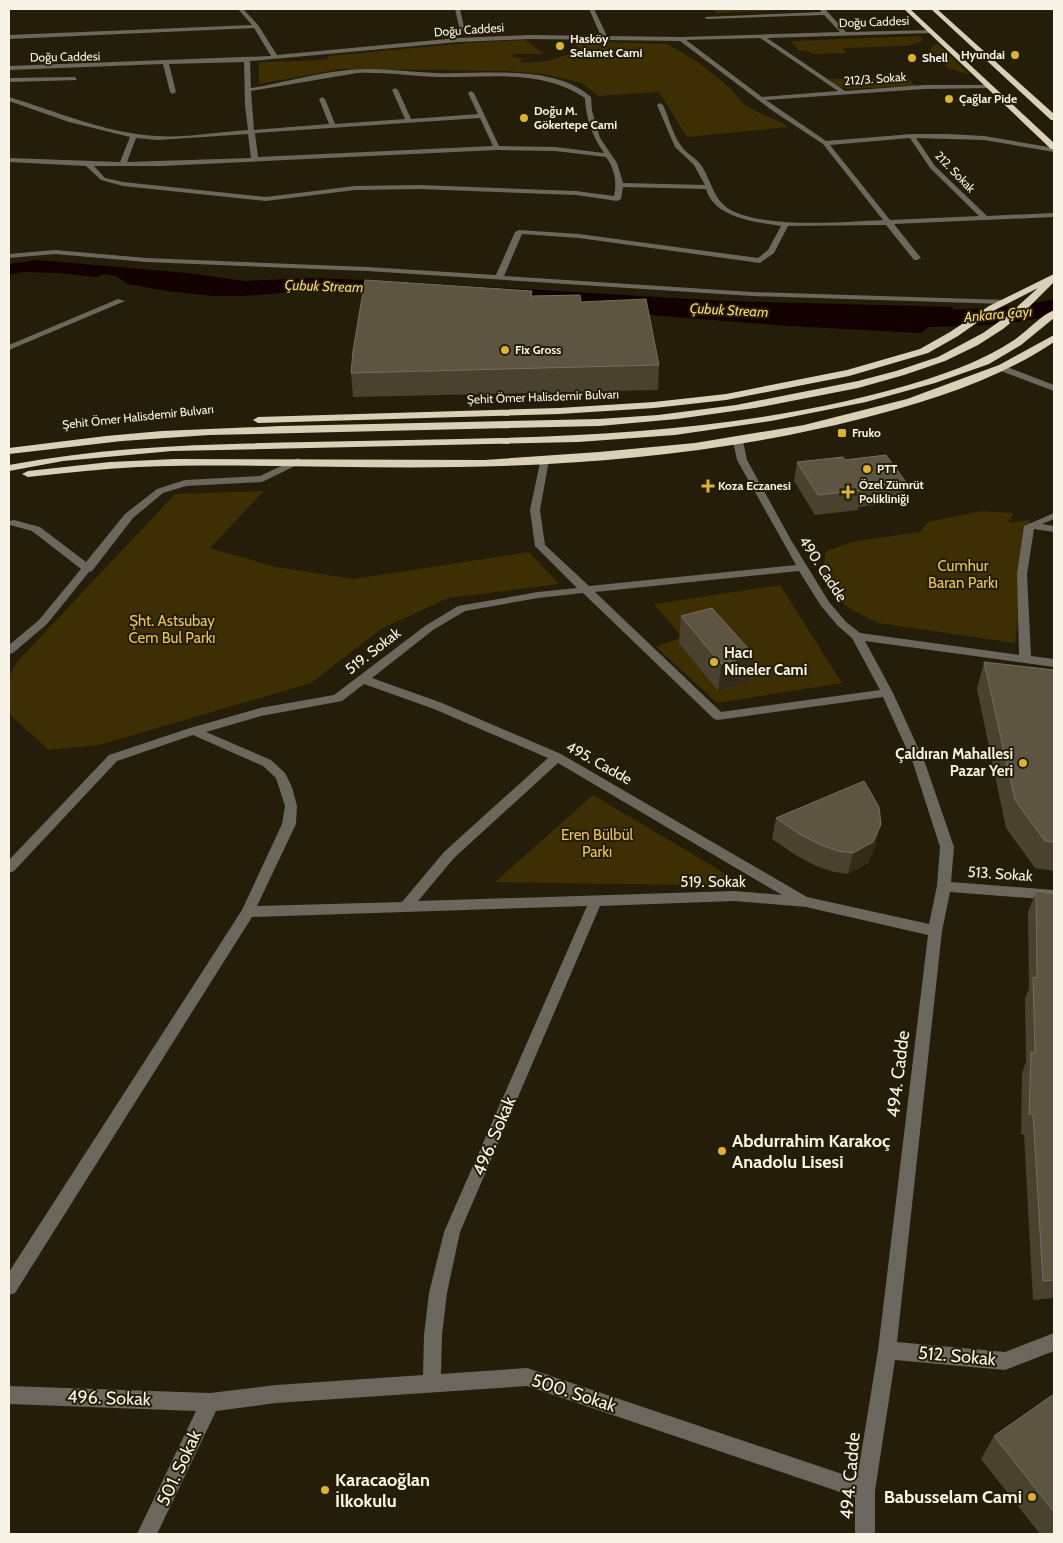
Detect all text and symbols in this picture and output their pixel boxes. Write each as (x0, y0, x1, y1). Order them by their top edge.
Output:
street label: Doğu Caddesi (839, 13, 909, 30)
street label: Doğu Caddesi (433, 20, 505, 39)
place label: Hasköy Selamet Cami (570, 31, 642, 60)
marker: Hasköy Selamet Cami (554, 40, 566, 52)
place label: Hyundai (961, 47, 1005, 62)
street label: Doğu Caddesi (30, 48, 100, 65)
marker: Hyundai (1009, 49, 1021, 61)
place label: Shell (922, 50, 948, 65)
marker: Shell (906, 52, 918, 64)
street label: 212/3. Sokak (843, 69, 907, 88)
place label: Çağlar Pide (959, 91, 1017, 106)
marker: Çağlar Pide (943, 93, 955, 105)
place label: Doğu M. Gökertepe Cami (534, 103, 617, 132)
marker: Doğu M. Gökertepe Cami (518, 112, 530, 124)
street label: 212. Sokak (932, 148, 979, 196)
water label: Çubuk Stream (284, 276, 364, 296)
water label: Çubuk Stream (689, 299, 769, 321)
water label: Ankara Çayı (962, 302, 1033, 326)
place label: Fix Gross (515, 342, 561, 357)
marker: Fix Gross (499, 344, 511, 356)
street label: Şehit Ömer Halisdemir Bulvarı (467, 386, 619, 407)
street label: Şehit Ömer Halisdemir Bulvarı (62, 401, 214, 432)
place label: Fruko (852, 425, 881, 440)
marker: Fruko (836, 427, 848, 439)
place label: PTT (877, 461, 898, 476)
marker: PTT (861, 463, 873, 475)
place label: Özel Zümrüt Polikliniği (859, 477, 924, 506)
place label: Koza Eczanesi (718, 478, 791, 493)
marker: Koza Eczanesi (702, 480, 714, 492)
marker: Özel Zümrüt Polikliniği (841, 485, 855, 499)
street label: 490. Cadde (795, 533, 851, 605)
park label: Cumhur Baran Parkı (928, 557, 998, 592)
park label: Şht. Astsubay Cem Bul Parkı (128, 612, 216, 647)
street label: 519. Sokak (342, 624, 404, 678)
place label: Hacı Nineler Cami (724, 644, 807, 679)
marker: Hacı Nineler Cami (708, 656, 720, 668)
street label: 495. Cadde (563, 738, 635, 789)
place label: Çaldıran Mahallesi Pazar Yeri (895, 745, 1013, 780)
marker: Çaldıran Mahallesi Pazar Yeri (1017, 757, 1029, 769)
park label: Eren Bülbül Parkı (561, 826, 634, 861)
street label: 513. Sokak (967, 863, 1033, 885)
street label: 519. Sokak (680, 873, 746, 891)
street label: 494. Cadde (882, 1029, 914, 1119)
street label: 496. Sokak (468, 1092, 521, 1179)
place label: Abdurrahim Karakoç Anadolu Lisesi (732, 1130, 890, 1173)
marker: Abdurrahim Karakoç Anadolu Lisesi (716, 1145, 728, 1157)
street label: 512. Sokak (917, 1342, 998, 1370)
street label: 500. Sokak (529, 1369, 620, 1417)
street label: 496. Sokak (67, 1386, 152, 1410)
street label: 501. Sokak (152, 1426, 206, 1509)
street label: 494. Cadde (835, 1431, 865, 1521)
place label: Karacaoğlan İlkokulu (335, 1469, 430, 1512)
marker: Karacaoğlan İlkokulu (319, 1484, 331, 1496)
place label: Babusselam Cami (884, 1486, 1022, 1508)
marker: Babusselam Cami (1026, 1491, 1038, 1503)

